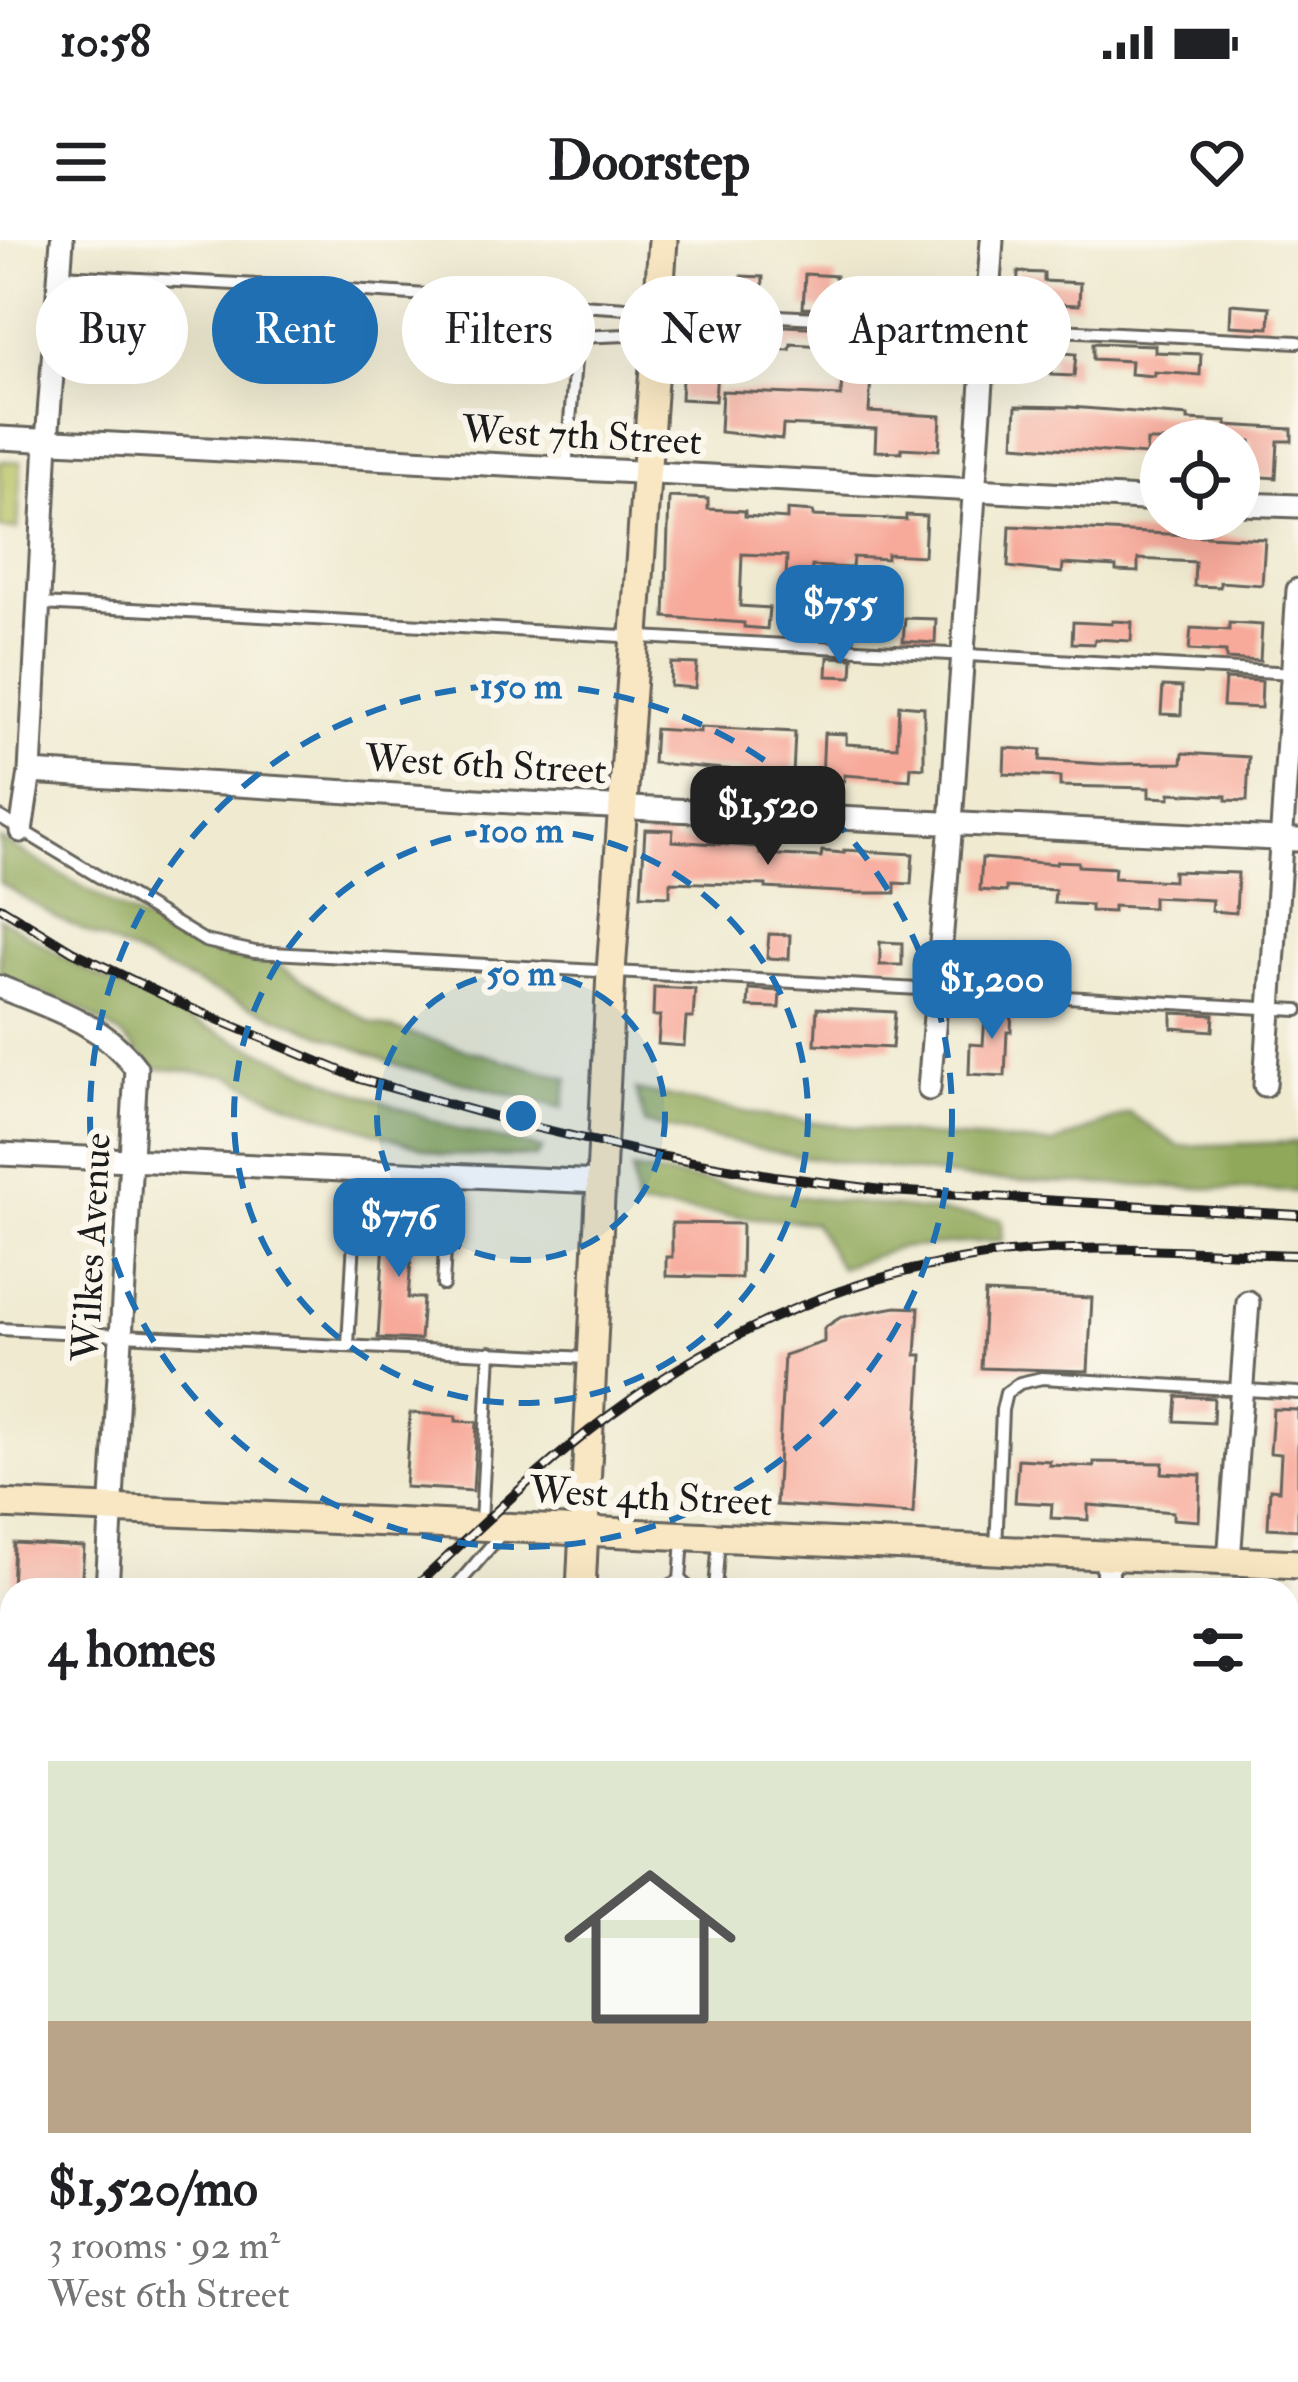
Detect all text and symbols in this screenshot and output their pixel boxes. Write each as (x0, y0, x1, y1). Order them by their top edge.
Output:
text: 10:58 (60, 14, 151, 70)
text: Doorstep (548, 128, 750, 196)
icon: menu (48, 129, 114, 195)
icon: heart (1184, 129, 1250, 195)
chip: Buy (36, 276, 188, 384)
chip: Rent (212, 276, 378, 384)
chip: Filters (402, 276, 595, 384)
chip: New (619, 276, 783, 384)
chip: Apartment (807, 276, 1071, 384)
street label: West 7th Street (460, 405, 703, 466)
map controls (1140, 420, 1260, 540)
button: locate (1140, 420, 1260, 540)
pin: $755 (769, 565, 911, 667)
text: $755 (803, 579, 877, 628)
text: 150 m (480, 664, 562, 709)
street label: West 6th Street (363, 734, 608, 795)
pin: $1,520 (670, 766, 866, 868)
text: $1,520 (717, 780, 819, 829)
text: 100 m (478, 808, 564, 853)
pin: $1,200 (894, 940, 1090, 1042)
text: 50 m (486, 951, 556, 996)
text: $1,200 (939, 954, 1045, 1003)
centre of rings (500, 1095, 542, 1137)
street label: Wilkes Avenue (61, 1131, 122, 1364)
pin: $776 (328, 1178, 470, 1280)
text: $776 (360, 1192, 438, 1241)
street label: West 4th Street (527, 1466, 774, 1527)
icon: filters (1185, 1617, 1251, 1683)
text: 4 homes (48, 1618, 216, 1682)
icon: home (542, 1839, 758, 2055)
text: $1,520/mo (48, 2157, 258, 2221)
text: 3 rooms · 92 m² (48, 2221, 280, 2270)
text: West 6th Street (48, 2270, 290, 2319)

